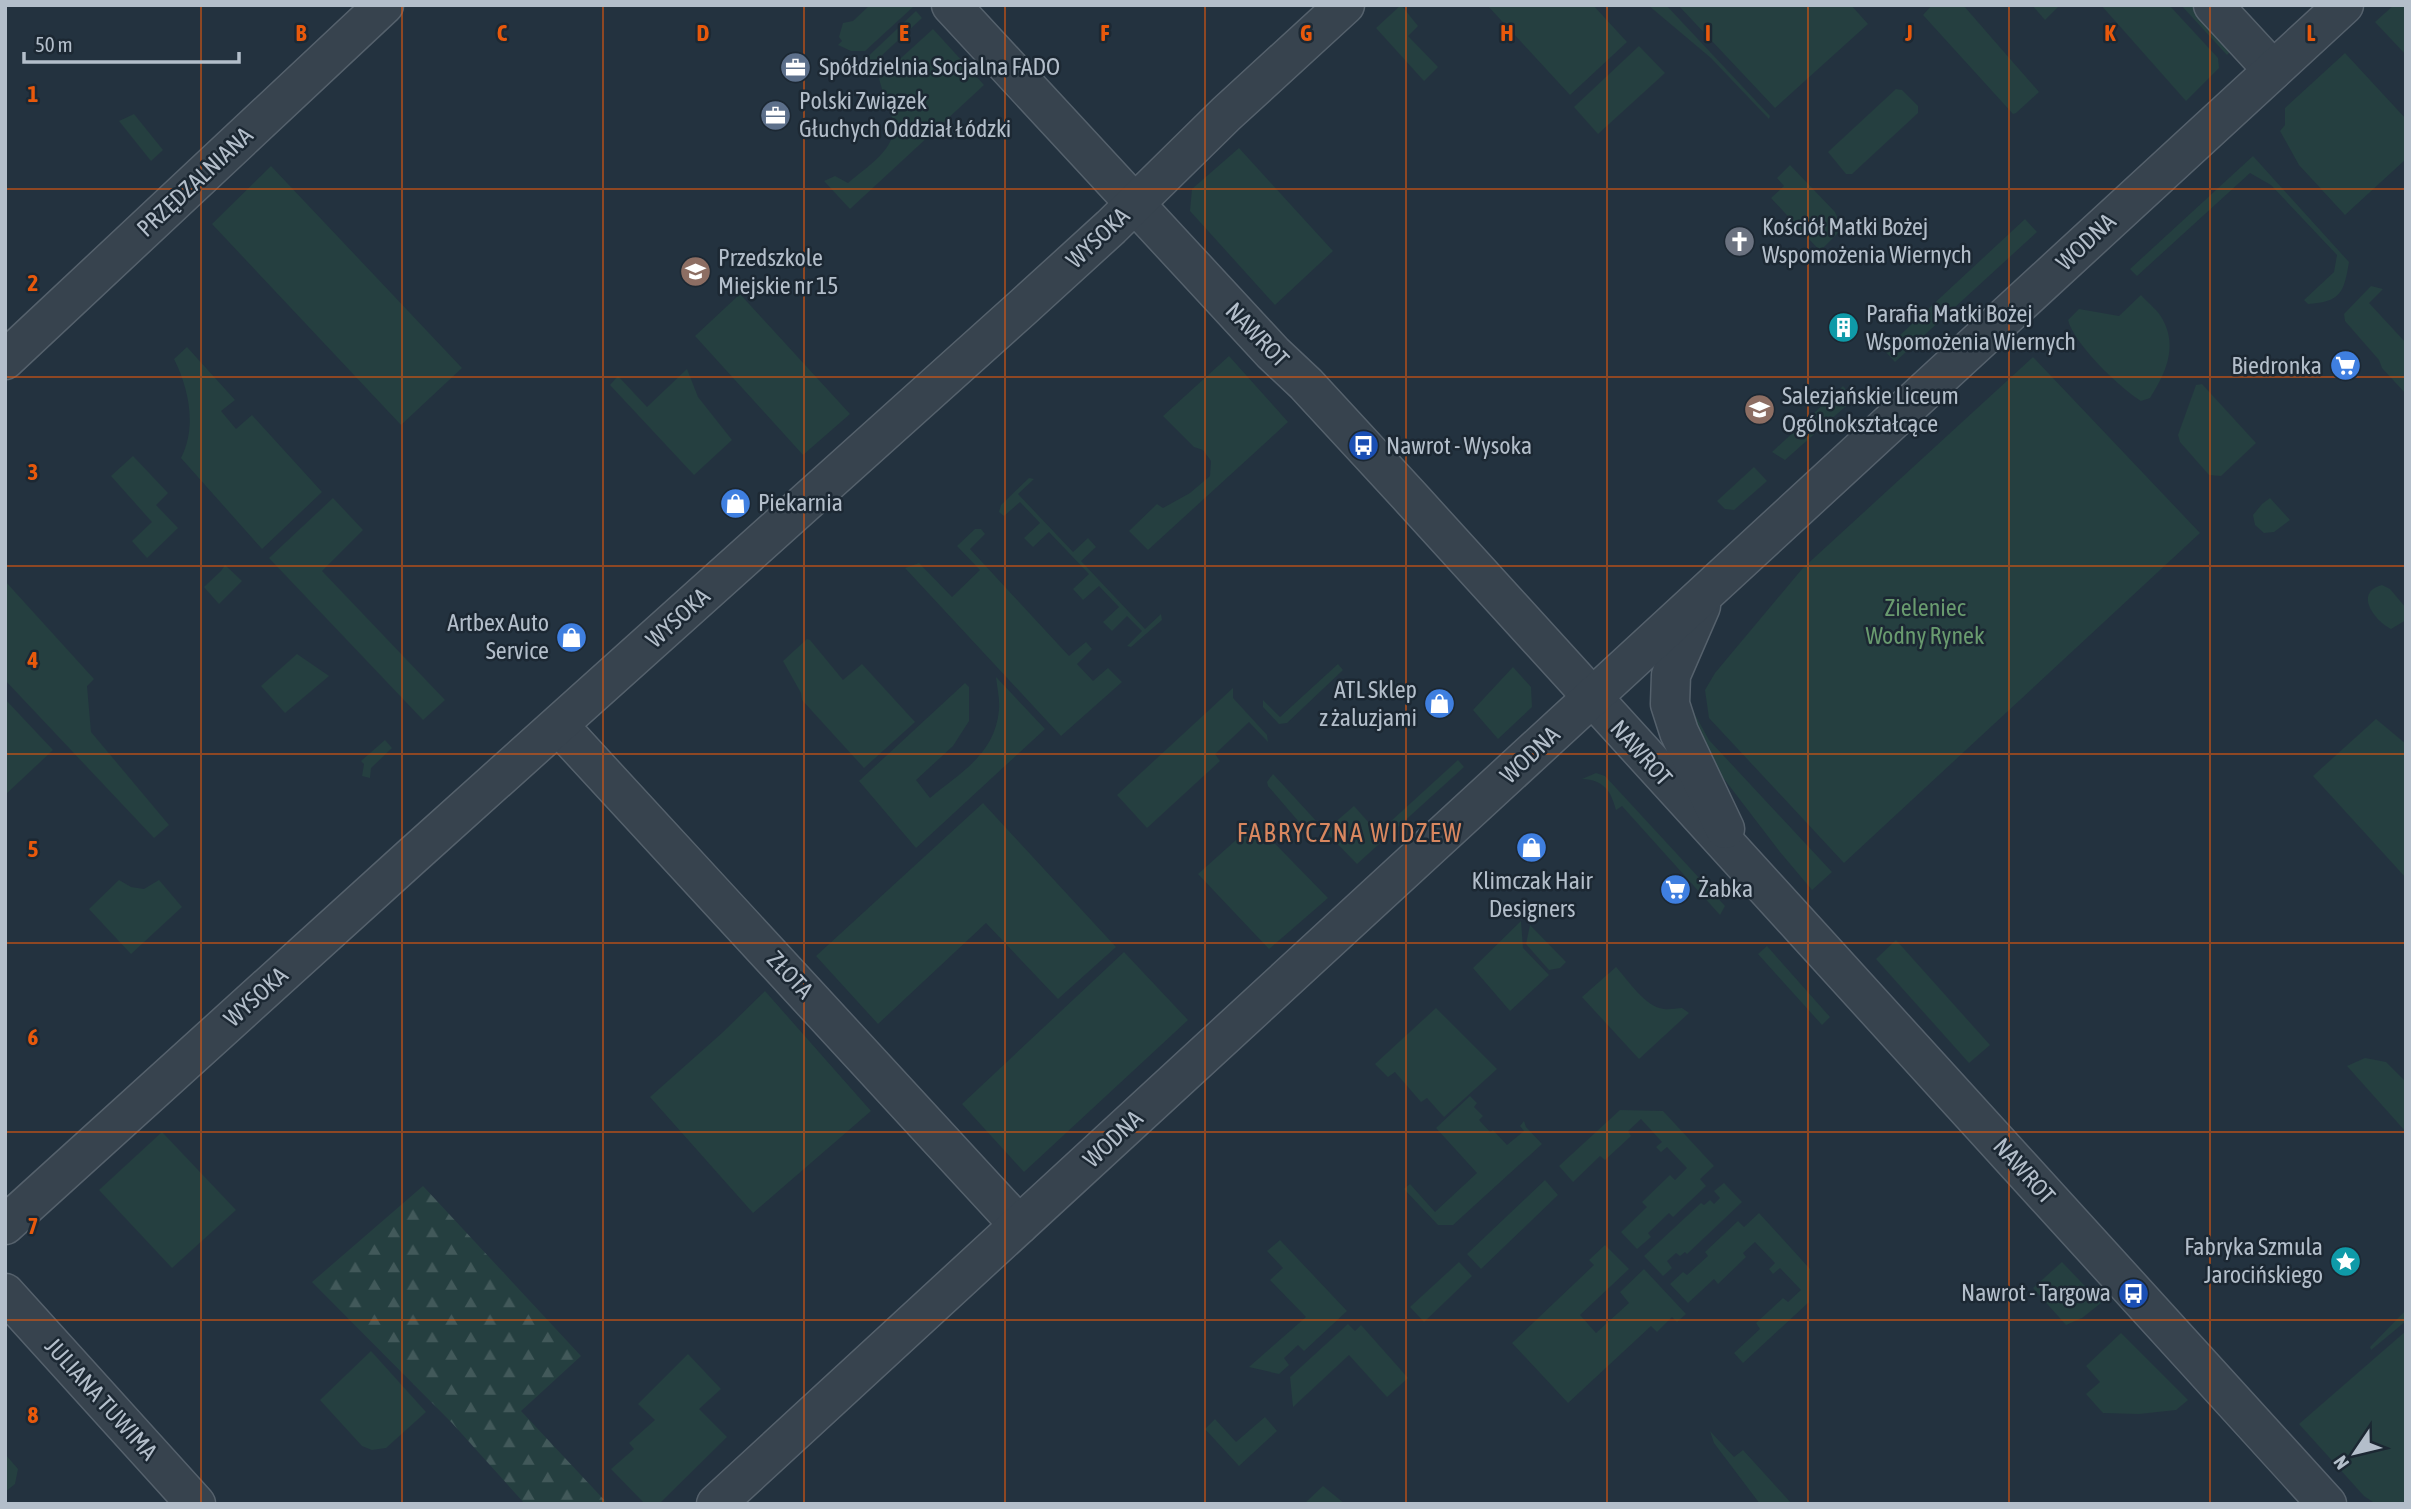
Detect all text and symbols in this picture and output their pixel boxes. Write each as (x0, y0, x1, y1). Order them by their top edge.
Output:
text: B (296, 20, 307, 46)
text: C (497, 20, 508, 46)
text: D (697, 20, 710, 46)
text: E (899, 20, 909, 46)
text: F (1100, 20, 1110, 46)
text: G (1300, 20, 1312, 46)
text: H (1500, 20, 1514, 46)
text: I (1705, 20, 1711, 46)
text: J (1904, 20, 1913, 46)
text: K (2104, 20, 2116, 46)
text: L (2307, 20, 2316, 46)
scale bar (24, 21, 240, 65)
text: 50 m (35, 32, 73, 56)
office icon: Spółdzielnia Socjalna FADO (779, 50, 813, 84)
place label: Spółdzielnia Socjalna FADO (819, 53, 1060, 80)
text: 1 (28, 81, 39, 107)
place label: Polski Związek Głuchych Oddział Łódzki (799, 87, 1011, 142)
office icon: Polski Związek Głuchych Oddział Łódzki (759, 98, 793, 132)
street label: PRZĘDZALNIANA (131, 121, 258, 242)
street label: WYSOKA (1061, 202, 1135, 273)
street label: WODNA (2051, 208, 2121, 276)
place label: Kościół Matki Bożej Wspomożenia Wiernych (1762, 213, 1972, 268)
church icon: Kościół Matki Bożej Wspomożenia Wiernych (1722, 224, 1756, 258)
place label: Przedszkole Miejskie nr 15 (718, 244, 839, 299)
school or university icon: Przedszkole Miejskie nr 15 (678, 255, 712, 289)
text: 2 (28, 270, 38, 296)
street label: NAWROT (1220, 297, 1295, 373)
place label: Parafia Matki Bożej Wspomożenia Wiernych (1866, 300, 2076, 355)
building icon: Parafia Matki Bożej Wspomożenia Wiernych (1826, 311, 1860, 345)
supermarket icon: Biedronka (2328, 349, 2362, 383)
place label: Biedronka (2231, 352, 2322, 379)
place label: Salezjańskie Liceum Ogólnokształcące (1782, 382, 1959, 437)
school or university icon: Salezjańskie Liceum Ogólnokształcące (1742, 393, 1776, 427)
bus stop icon: Nawrot - Wysoka (1346, 429, 1380, 463)
place label: Nawrot - Wysoka (1386, 432, 1532, 459)
text: 3 (28, 459, 38, 485)
shop icon: Piekarnia (718, 486, 752, 520)
place label: Piekarnia (758, 489, 843, 516)
street label: WYSOKA (641, 582, 715, 653)
park label: Zieleniec Wodny Rynek (1865, 594, 1985, 649)
place label: Artbex Auto Service (447, 609, 549, 664)
shop icon: Artbex Auto Service (555, 620, 589, 654)
text: 4 (27, 647, 39, 673)
place label: ATL Sklep z żaluzjami (1319, 676, 1417, 731)
shop icon: ATL Sklep z żaluzjami (1423, 687, 1457, 721)
street label: NAWROT (1605, 714, 1678, 791)
street label: WODNA (1495, 721, 1565, 789)
district label: FABRYCZNA WIDZEW (1237, 818, 1463, 848)
shop icon: Klimczak Hair Designers (1515, 830, 1549, 864)
text: 5 (28, 836, 39, 862)
place label: Klimczak Hair Designers (1471, 867, 1593, 922)
supermarket icon: Żabka (1658, 872, 1692, 906)
place label: Żabka (1698, 875, 1753, 902)
street label: ZŁOTA (762, 946, 819, 1004)
street label: WYSOKA (219, 961, 293, 1032)
text: 6 (28, 1024, 39, 1050)
street label: WODNA (1078, 1105, 1148, 1173)
street label: NAWROT (1988, 1132, 2061, 1209)
text: 7 (28, 1213, 38, 1239)
place label: Fabryka Szmula Jarocińskiego (2184, 1233, 2323, 1288)
place icon: Fabryka Szmula Jarocińskiego (2329, 1244, 2363, 1278)
bus stop icon: Nawrot - Targowa (2117, 1276, 2151, 1310)
place label: Nawrot - Targowa (1961, 1279, 2111, 1306)
street label: JULIANA TUWIMA (40, 1332, 163, 1465)
text: 8 (28, 1402, 39, 1428)
north arrow (2320, 1418, 2390, 1488)
text: N (2329, 1452, 2353, 1474)

